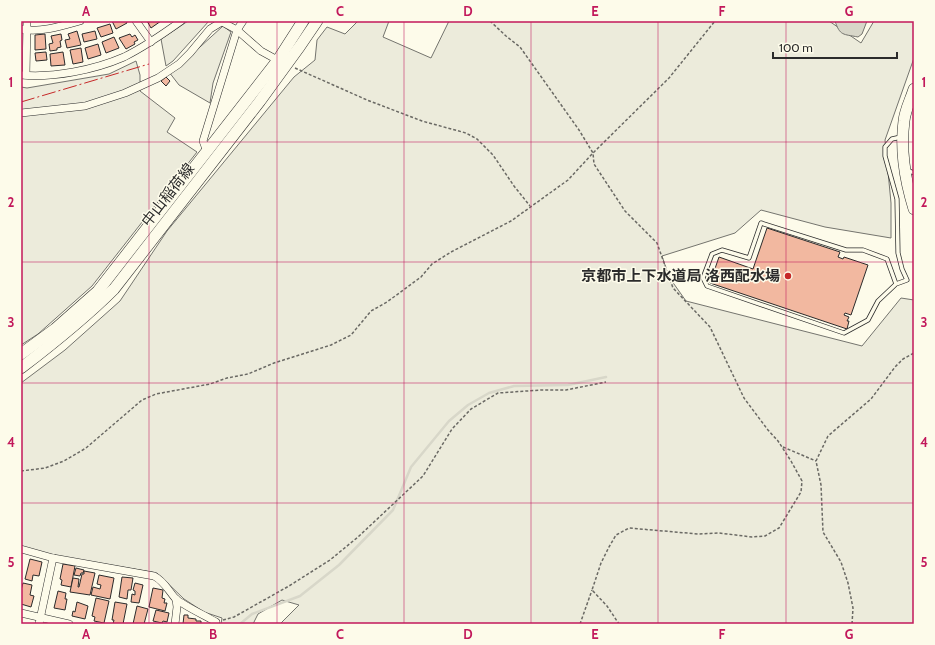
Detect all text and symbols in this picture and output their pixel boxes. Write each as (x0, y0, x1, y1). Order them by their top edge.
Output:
text: A (82, 3, 91, 19)
text: B (209, 3, 217, 19)
text: C (336, 3, 344, 19)
text: D (463, 3, 473, 19)
text: E (591, 3, 599, 19)
text: F (719, 3, 726, 19)
text: G (845, 3, 854, 19)
scale bar (773, 34, 897, 60)
text: 100 m (779, 40, 813, 55)
text: 1 (9, 74, 13, 90)
text: 1 (922, 74, 926, 90)
street label: 中山稲荷線 (138, 160, 198, 230)
text: 2 (8, 194, 15, 210)
text: 2 (921, 194, 928, 210)
place label: 京都市上下水道局 洛西配水場 (582, 267, 780, 285)
marker: 京都市上下水道局 洛西配水場 (783, 271, 793, 281)
text: 3 (7, 314, 15, 330)
text: 3 (920, 314, 928, 330)
text: 4 (7, 434, 15, 450)
text: 4 (920, 434, 928, 450)
text: 5 (8, 554, 15, 570)
text: 5 (921, 554, 928, 570)
text: A (82, 626, 91, 642)
text: B (209, 626, 217, 642)
text: C (336, 626, 344, 642)
text: D (463, 626, 473, 642)
text: E (591, 626, 599, 642)
text: F (719, 626, 726, 642)
text: G (845, 626, 854, 642)

